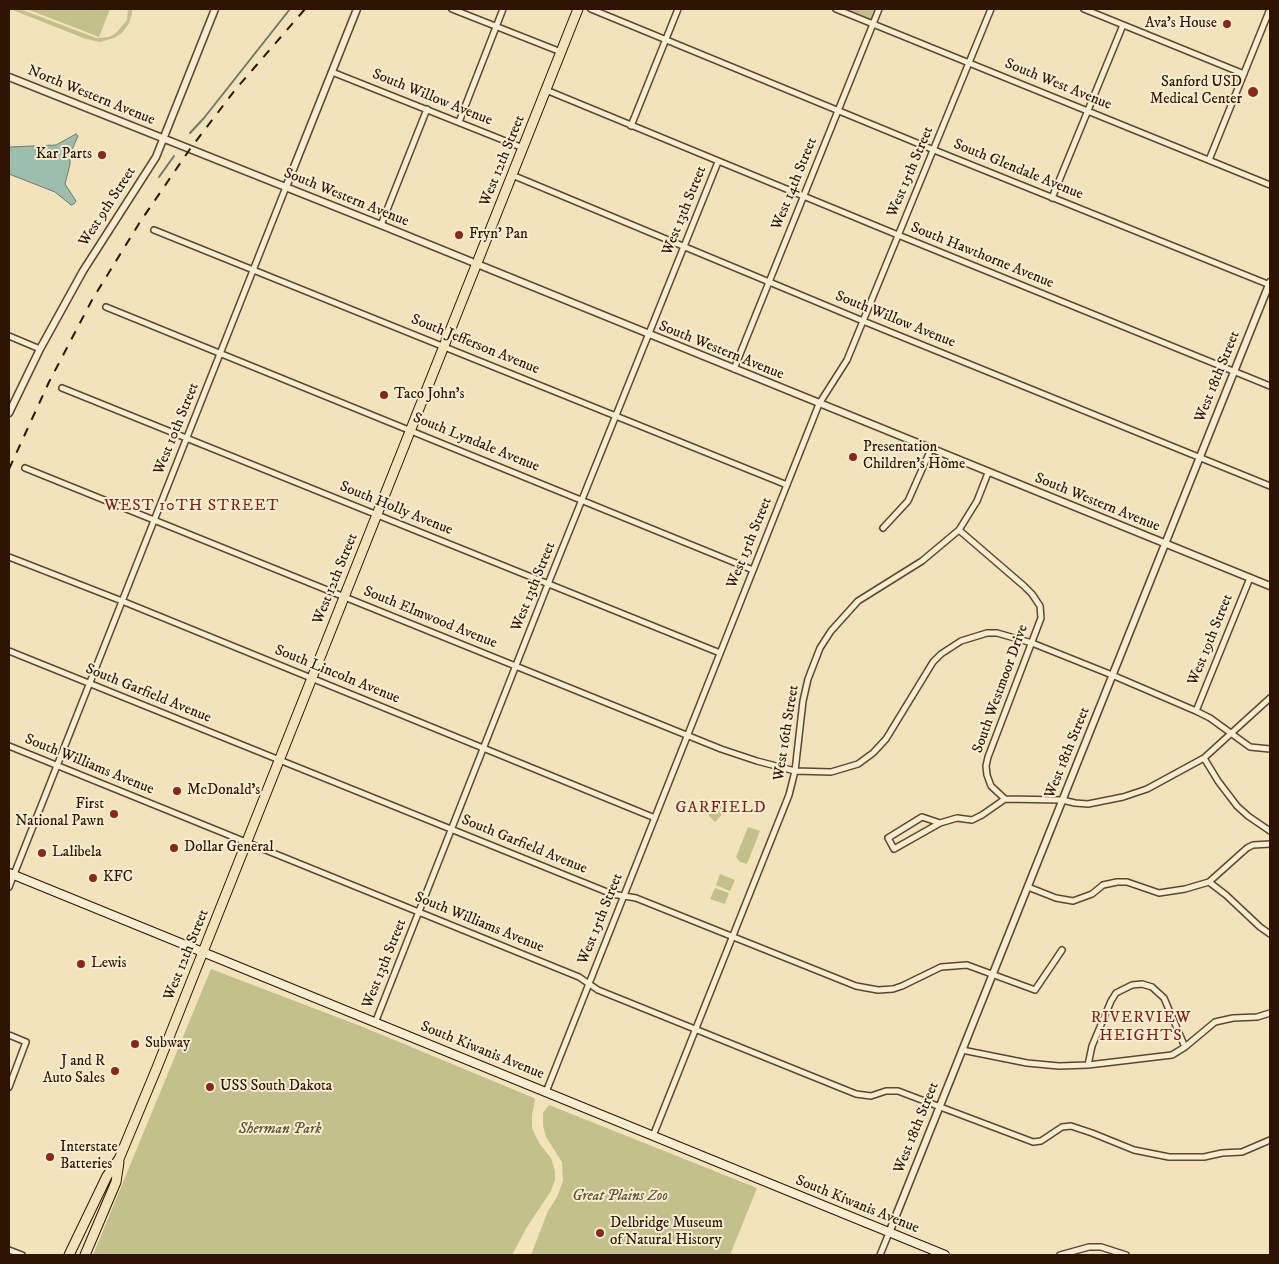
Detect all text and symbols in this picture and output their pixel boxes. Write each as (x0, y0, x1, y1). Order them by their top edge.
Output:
place label: Ava's House (1145, 15, 1217, 33)
marker: Ava's House (1221, 18, 1233, 30)
street label: South West Avenue (1002, 55, 1114, 115)
street label: North Western Avenue (25, 62, 157, 130)
street label: South Willow Avenue (369, 66, 495, 130)
place label: Sanford USD Medical Center (1150, 74, 1242, 109)
marker: Sanford USD Medical Center (1246, 85, 1260, 99)
street label: West 12th Street (477, 113, 529, 209)
street label: West 15th Street (884, 124, 938, 220)
street label: West 14th Street (768, 135, 822, 233)
street label: South Glendale Avenue (951, 136, 1085, 204)
place label: Kar Parts (36, 146, 92, 164)
marker: Kar Parts (96, 149, 108, 161)
street label: West 9th Street (76, 164, 140, 250)
street label: West 13th Street (659, 164, 711, 258)
street label: South Western Avenue (281, 165, 411, 231)
street label: South Hawthorne Avenue (908, 219, 1056, 293)
place label: Fryn' Pan (469, 226, 528, 244)
marker: Fryn' Pan (453, 229, 465, 241)
street label: South Willow Avenue (832, 288, 958, 352)
street label: South Jefferson Avenue (408, 311, 542, 379)
street label: South Western Avenue (656, 318, 786, 384)
street label: West 18th Street (1192, 329, 1244, 425)
street label: West 10th Street (150, 381, 204, 477)
place label: Taco John's (394, 386, 465, 404)
marker: Taco John's (378, 389, 390, 401)
street label: South Lyndale Avenue (410, 409, 542, 477)
place label: Presentation Children's Home (863, 439, 965, 474)
marker: Presentation Children's Home (847, 451, 859, 463)
street label: South Western Avenue (1032, 470, 1162, 536)
street label: South Holly Avenue (337, 478, 455, 540)
street label: West 15th Street (724, 495, 776, 591)
district label: WEST 10TH STREET (102, 497, 282, 517)
street label: West 12th Street (310, 531, 362, 627)
street label: West 13th Street (508, 540, 560, 634)
street label: South Elmwood Avenue (360, 583, 500, 653)
street label: West 19th Street (1185, 592, 1237, 688)
street label: South Westmoor Drive (969, 622, 1033, 756)
street label: South Lincoln Avenue (272, 642, 402, 708)
street label: South Garfield Avenue (83, 661, 213, 727)
street label: West 16th Street (771, 684, 803, 782)
street label: West 18th Street (1042, 705, 1094, 801)
street label: South Williams Avenue (22, 731, 156, 799)
place label: McDonald's (187, 782, 260, 800)
marker: McDonald's (171, 785, 183, 797)
place label: First National Pawn (15, 796, 104, 831)
district label: GARFIELD (674, 799, 768, 819)
marker: First National Pawn (108, 808, 120, 820)
street label: South Garfield Avenue (459, 812, 589, 878)
place label: Dollar General (184, 839, 274, 857)
marker: Dollar General (168, 842, 180, 854)
place label: Lalibela (52, 844, 102, 862)
marker: Lalibela (36, 847, 48, 859)
place label: KFC (103, 869, 133, 887)
street label: West 15th Street (575, 871, 627, 967)
marker: KFC (87, 872, 99, 884)
street label: South Williams Avenue (412, 889, 546, 957)
street label: West 12th Street (161, 907, 213, 1003)
street label: West 13th Street (359, 917, 411, 1011)
place label: Lewis (91, 955, 126, 973)
marker: Lewis (75, 958, 87, 970)
district label: RIVERVIEW HEIGHTS (1090, 1009, 1192, 1047)
street label: South Kiwanis Avenue (418, 1018, 546, 1084)
place label: Subway (145, 1035, 190, 1053)
marker: Subway (129, 1038, 141, 1050)
place label: J and R Auto Sales (43, 1053, 105, 1088)
marker: J and R Auto Sales (109, 1065, 121, 1077)
place label: USS South Dakota (220, 1078, 332, 1096)
street label: West 18th Street (891, 1080, 943, 1176)
marker: USS South Dakota (204, 1081, 216, 1093)
park label: Sherman Park (239, 1121, 321, 1139)
place label: Interstate Batteries (60, 1139, 118, 1174)
marker: Interstate Batteries (44, 1151, 56, 1163)
street label: South Kiwanis Avenue (793, 1172, 921, 1238)
park label: Great Plains Zoo (572, 1188, 668, 1206)
place label: Delbridge Museum of Natural History (610, 1215, 723, 1250)
marker: Delbridge Museum of Natural History (594, 1227, 606, 1239)

